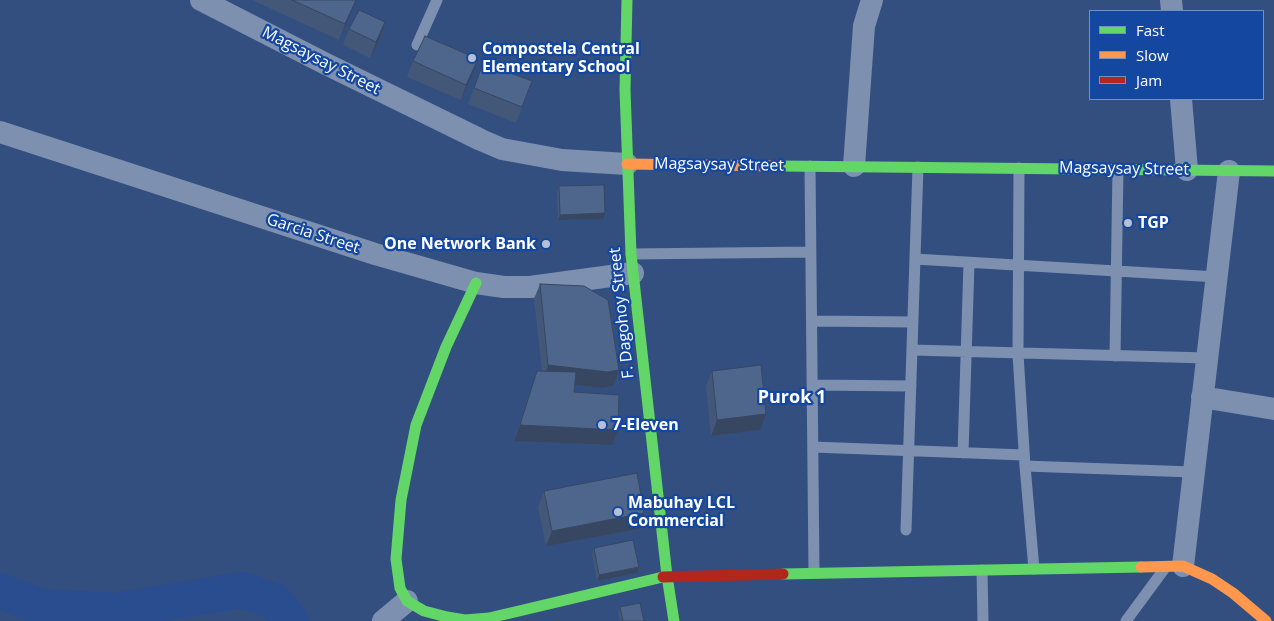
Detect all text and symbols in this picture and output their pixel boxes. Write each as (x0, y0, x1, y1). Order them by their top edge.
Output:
legend (1089, 10, 1264, 100)
text: Fast (1136, 20, 1165, 40)
street label: Magsaysay Street (259, 23, 383, 99)
place label: Compostela Central Elementary School (482, 39, 640, 77)
text: Slow (1136, 45, 1169, 65)
marker: Compostela Central Elementary School (466, 52, 478, 64)
text: Jam (1136, 70, 1162, 90)
street label: Magsaysay Street (654, 154, 784, 176)
street label: Magsaysay Street (1059, 158, 1189, 180)
street label: Garcia Street (264, 210, 362, 258)
place label: TGP (1138, 213, 1169, 233)
marker: TGP (1122, 217, 1134, 229)
place label: One Network Bank (384, 234, 536, 254)
marker: One Network Bank (540, 238, 552, 250)
street label: F. Dagohoy Street (606, 246, 638, 380)
district label: Purok 1 (758, 387, 826, 409)
place label: 7-Eleven (612, 415, 679, 435)
marker: 7-Eleven (596, 419, 608, 431)
place label: Mabuhay LCL Commercial (628, 493, 735, 531)
marker: Mabuhay LCL Commercial (612, 506, 624, 518)

